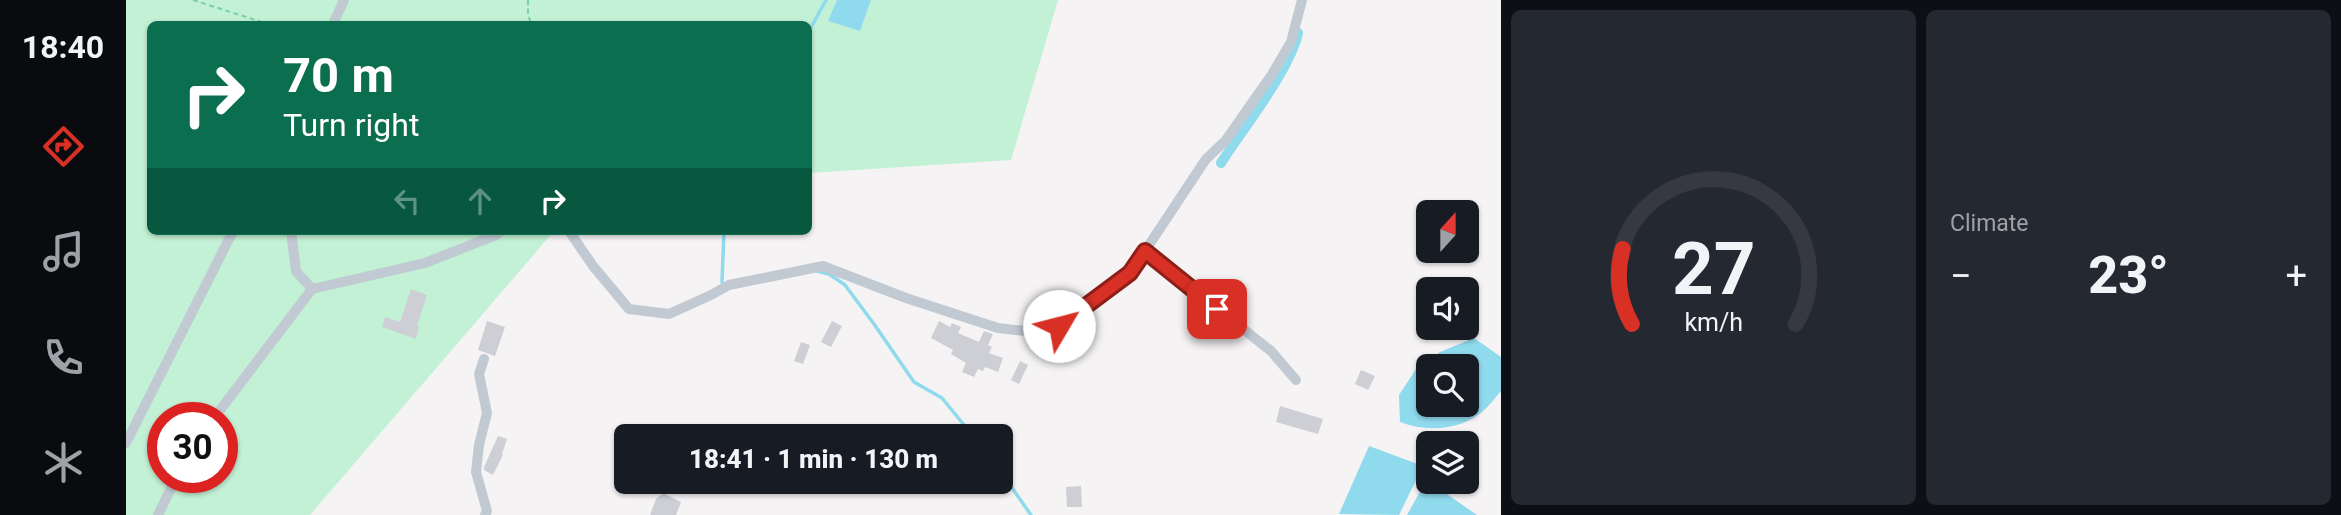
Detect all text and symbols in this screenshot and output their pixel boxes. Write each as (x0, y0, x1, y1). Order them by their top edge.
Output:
text: 18:40 (22, 28, 104, 66)
text: 70 m (283, 47, 394, 104)
icon: right (168, 49, 259, 140)
text: Turn right (283, 106, 419, 144)
icon: directions (39, 122, 88, 171)
icon: left (388, 182, 426, 220)
icon: ahead (461, 182, 499, 220)
icon: right (534, 182, 572, 220)
north arrow (1416, 200, 1479, 262)
map controls (1416, 200, 1479, 494)
text: Climate (1950, 210, 2029, 237)
text: 27 (1672, 226, 1755, 312)
icon: music (39, 227, 88, 276)
text: 23° (2088, 245, 2169, 306)
text: − (1950, 254, 1972, 298)
text: + (2285, 254, 2307, 298)
button: sound (1416, 277, 1479, 340)
pin (1187, 279, 1247, 339)
position arrow (1022, 289, 1096, 363)
icon: arrive (1198, 290, 1236, 328)
text: km/h (1684, 307, 1743, 336)
icon: phone (39, 333, 88, 382)
button: search (1416, 354, 1479, 417)
speed limit sign: 30 (147, 402, 238, 493)
button: layers (1416, 431, 1479, 494)
icon: climate (39, 438, 88, 487)
text: 18:41 · 1 min · 130 m (689, 444, 938, 474)

